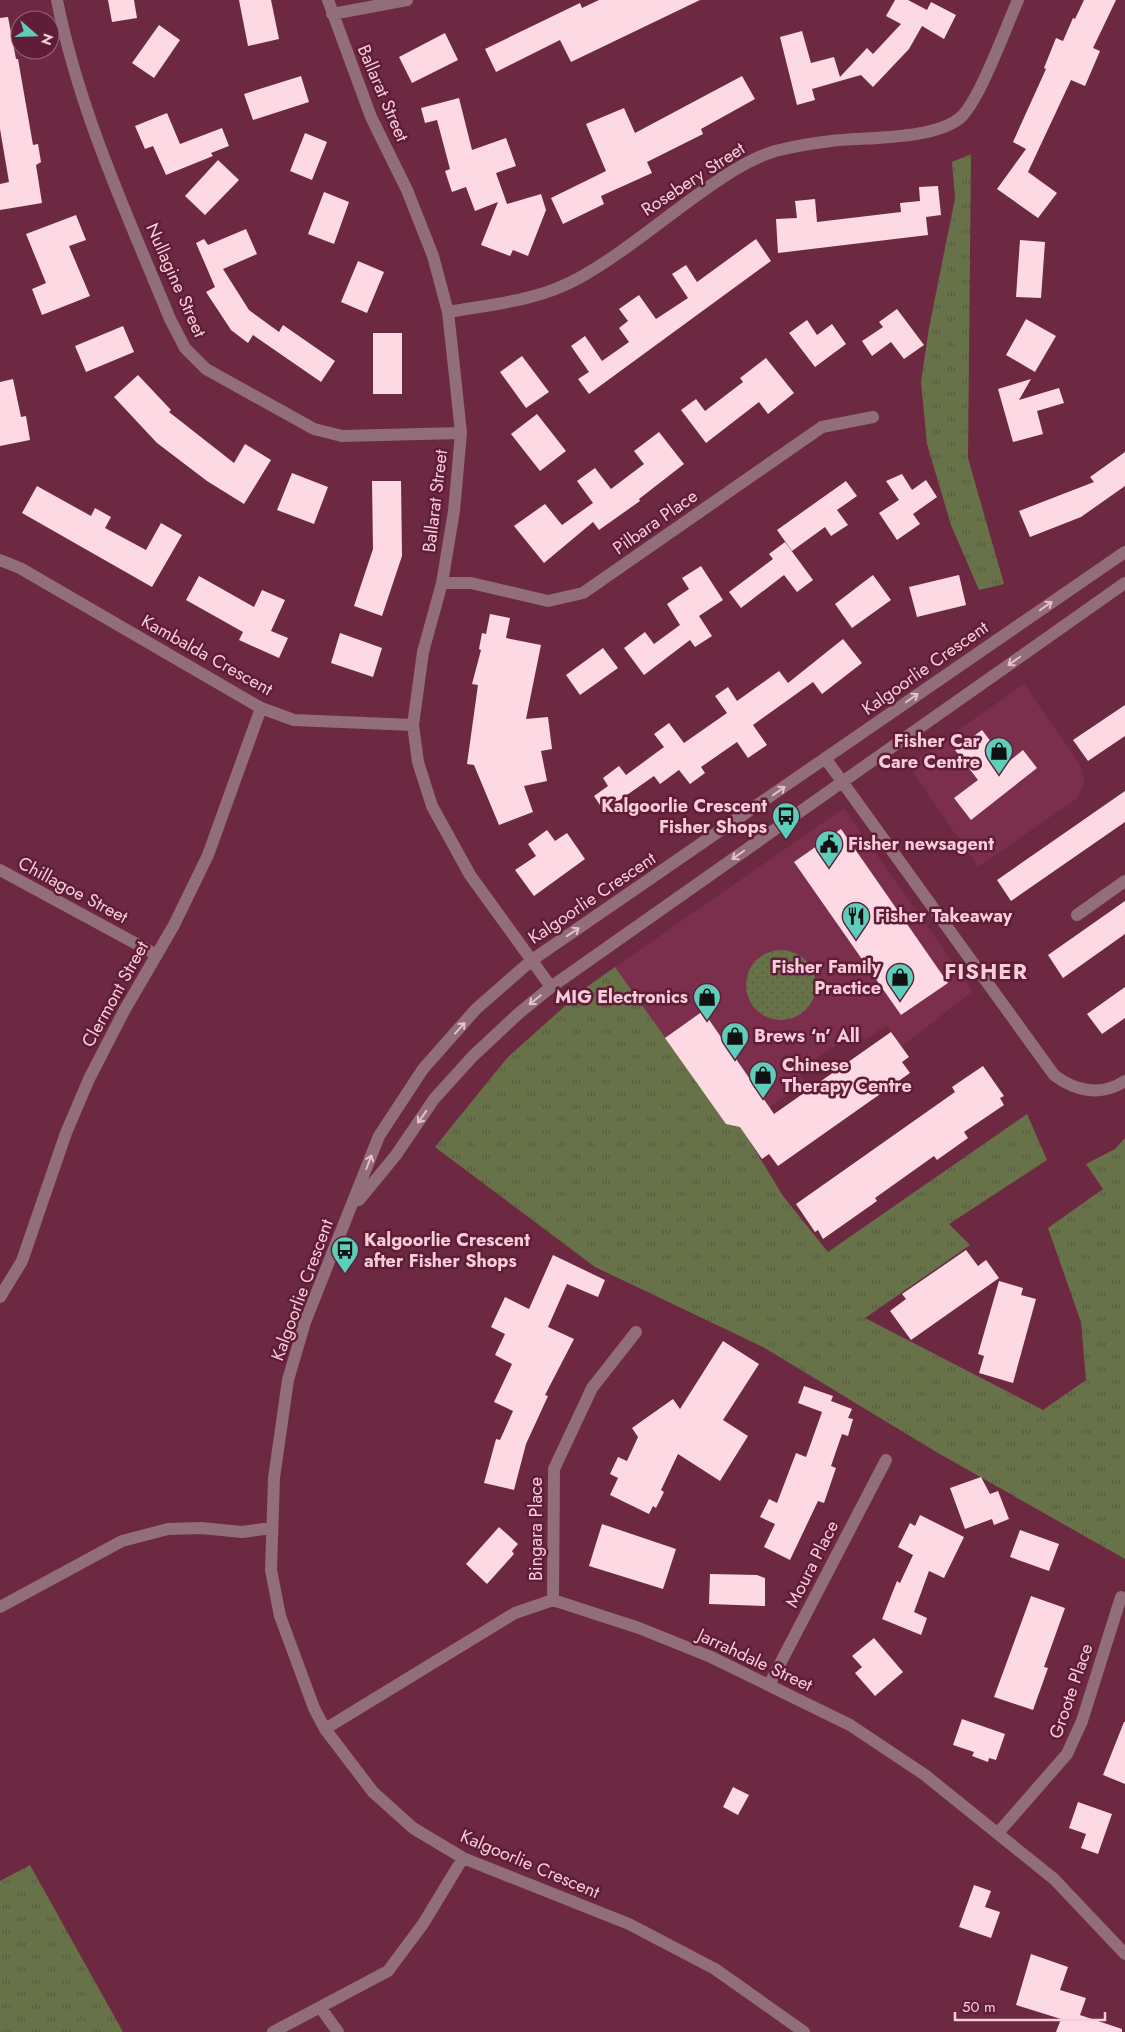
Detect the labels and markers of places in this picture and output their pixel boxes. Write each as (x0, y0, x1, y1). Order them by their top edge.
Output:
place label: Fisher Car Care Centre (878, 728, 981, 775)
shop icon: Fisher Car Care Centre (984, 736, 1014, 775)
place label: Kalgoorlie Crescent Fisher Shops (601, 793, 767, 840)
bus stop icon: Kalgoorlie Crescent Fisher Shops (771, 801, 801, 840)
public building icon: Fisher newsagent (814, 829, 844, 868)
place label: Fisher newsagent (848, 831, 994, 857)
restaurant icon: Fisher Takeaway (841, 901, 871, 940)
place label: Fisher Takeaway (875, 903, 1013, 929)
place label: Fisher Family Practice (771, 954, 882, 1001)
shop icon: Fisher Family Practice (885, 962, 915, 1001)
shop icon: MIG Electronics (692, 982, 722, 1021)
place label: MIG Electronics (555, 984, 688, 1010)
shop icon: Brews ‘n’ All (720, 1021, 750, 1060)
place label: Brews ‘n’ All (754, 1023, 860, 1049)
place label: Chinese Therapy Centre (782, 1052, 912, 1099)
shop icon: Chinese Therapy Centre (748, 1060, 778, 1099)
place label: Kalgoorlie Crescent after Fisher Shops (364, 1227, 530, 1274)
bus stop icon: Kalgoorlie Crescent after Fisher Shops (330, 1235, 360, 1274)

